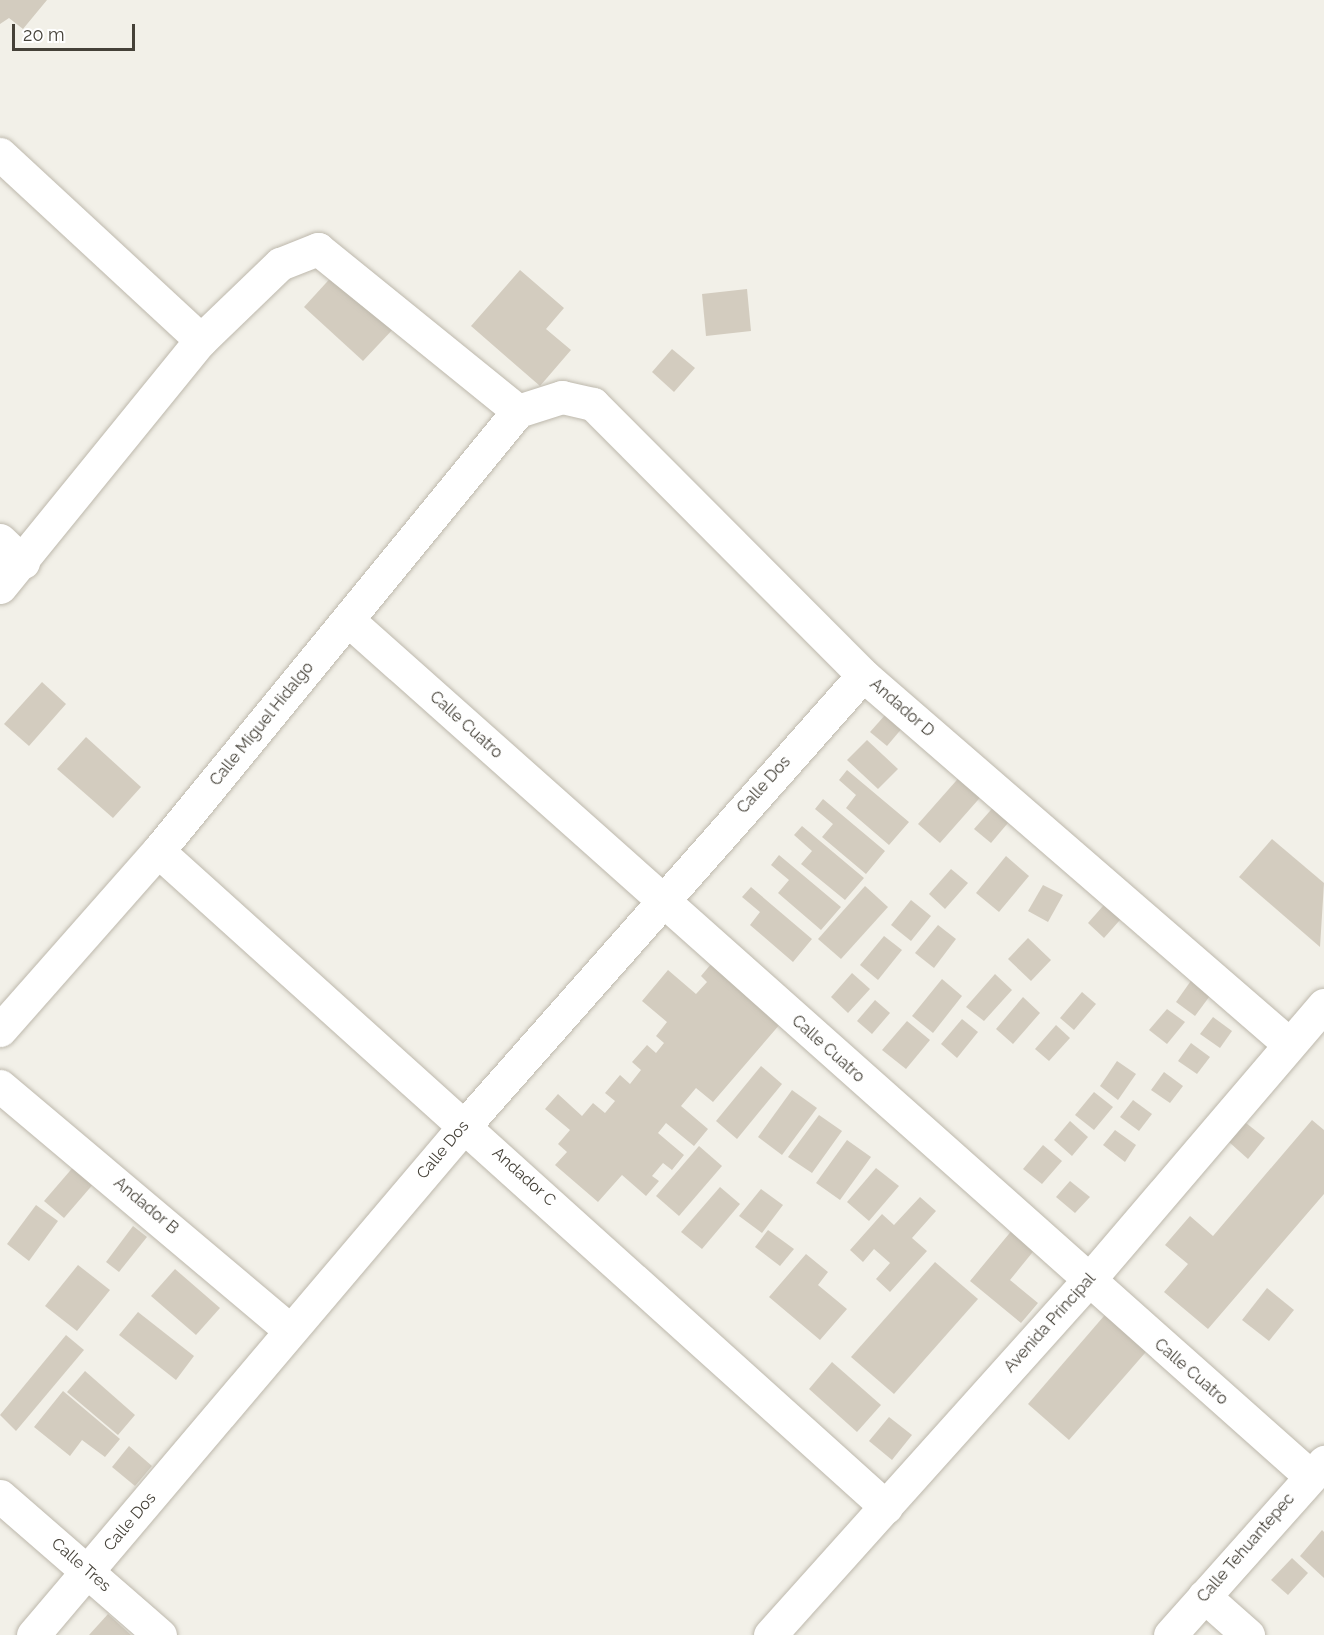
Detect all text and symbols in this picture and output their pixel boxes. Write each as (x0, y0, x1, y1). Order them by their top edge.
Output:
scale bar (15, 12, 138, 50)
text: 20 m (23, 24, 65, 45)
street label: Calle Miguel Hidalgo (206, 658, 318, 790)
street label: Andador D (866, 675, 938, 741)
street label: Calle Cuatro (426, 687, 506, 763)
street label: Calle Dos (733, 752, 795, 818)
street label: Calle Cuatro (788, 1011, 868, 1087)
street label: Calle Dos (413, 1117, 473, 1183)
street label: Andador C (488, 1143, 560, 1211)
street label: Andador B (110, 1173, 182, 1239)
street label: Avenida Principal (1000, 1269, 1100, 1377)
street label: Calle Cuatro (1150, 1335, 1232, 1409)
street label: Calle Dos (100, 1489, 160, 1555)
street label: Calle Tehuantepec (1193, 1489, 1299, 1607)
street label: Calle Tres (47, 1534, 115, 1596)

